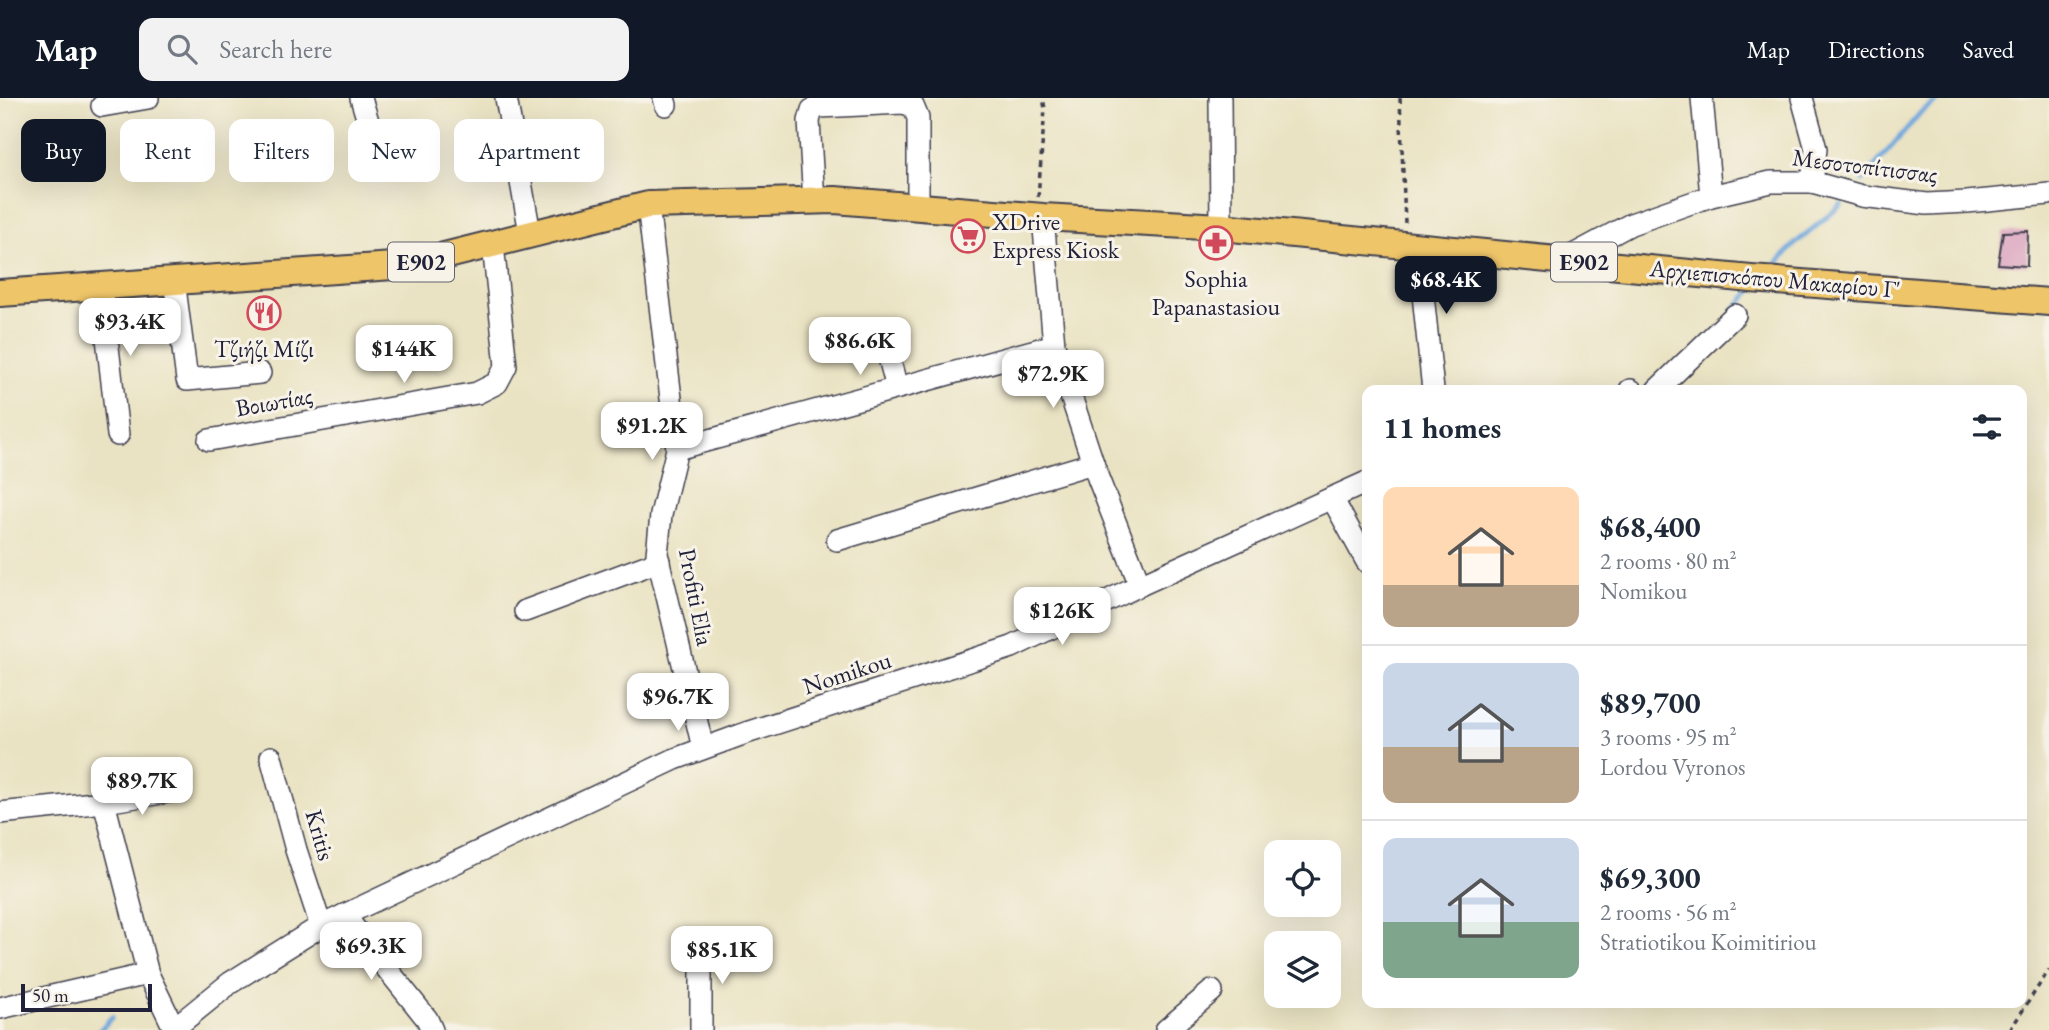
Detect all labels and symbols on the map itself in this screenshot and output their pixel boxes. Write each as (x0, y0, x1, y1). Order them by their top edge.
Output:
street label: Μεσοτοπίτισσας (1791, 141, 1939, 190)
place label: XDrive Express Kiosk (991, 206, 1120, 265)
supermarket icon: XDrive Express Kiosk (949, 217, 987, 255)
pharmacy icon: Sophia Papanastasiou (1197, 224, 1235, 262)
road number: E902 (388, 242, 454, 281)
road number: E902 (1551, 242, 1617, 281)
street label: Αρχιεπισκόπου Μακαρίου Γ' (1647, 252, 1902, 305)
pin: $68.4K (1389, 256, 1503, 316)
place label: Sophia Papanastasiou (1152, 263, 1281, 322)
restaurant icon: Τζιήζι Μίζι (245, 294, 283, 332)
pin: $93.4K (73, 299, 187, 358)
pin: $86.6K (803, 317, 917, 377)
pin: $144K (355, 326, 453, 385)
place label: Τζιήζι Μίζι (214, 333, 314, 364)
pin: $72.9K (996, 350, 1110, 410)
street label: Βοιωτίας (233, 380, 315, 424)
pin: $91.2K (595, 402, 709, 462)
street label: Profiti Elia (672, 546, 721, 649)
pin: $126K (1013, 588, 1111, 647)
street label: Nomikou (799, 644, 895, 701)
pin: $96.7K (621, 674, 735, 733)
pin: $89.7K (85, 758, 199, 817)
street label: Kritis (298, 806, 342, 864)
pin: $69.3K (314, 922, 428, 982)
pin: $85.1K (665, 926, 779, 986)
scale bar (21, 981, 152, 1013)

